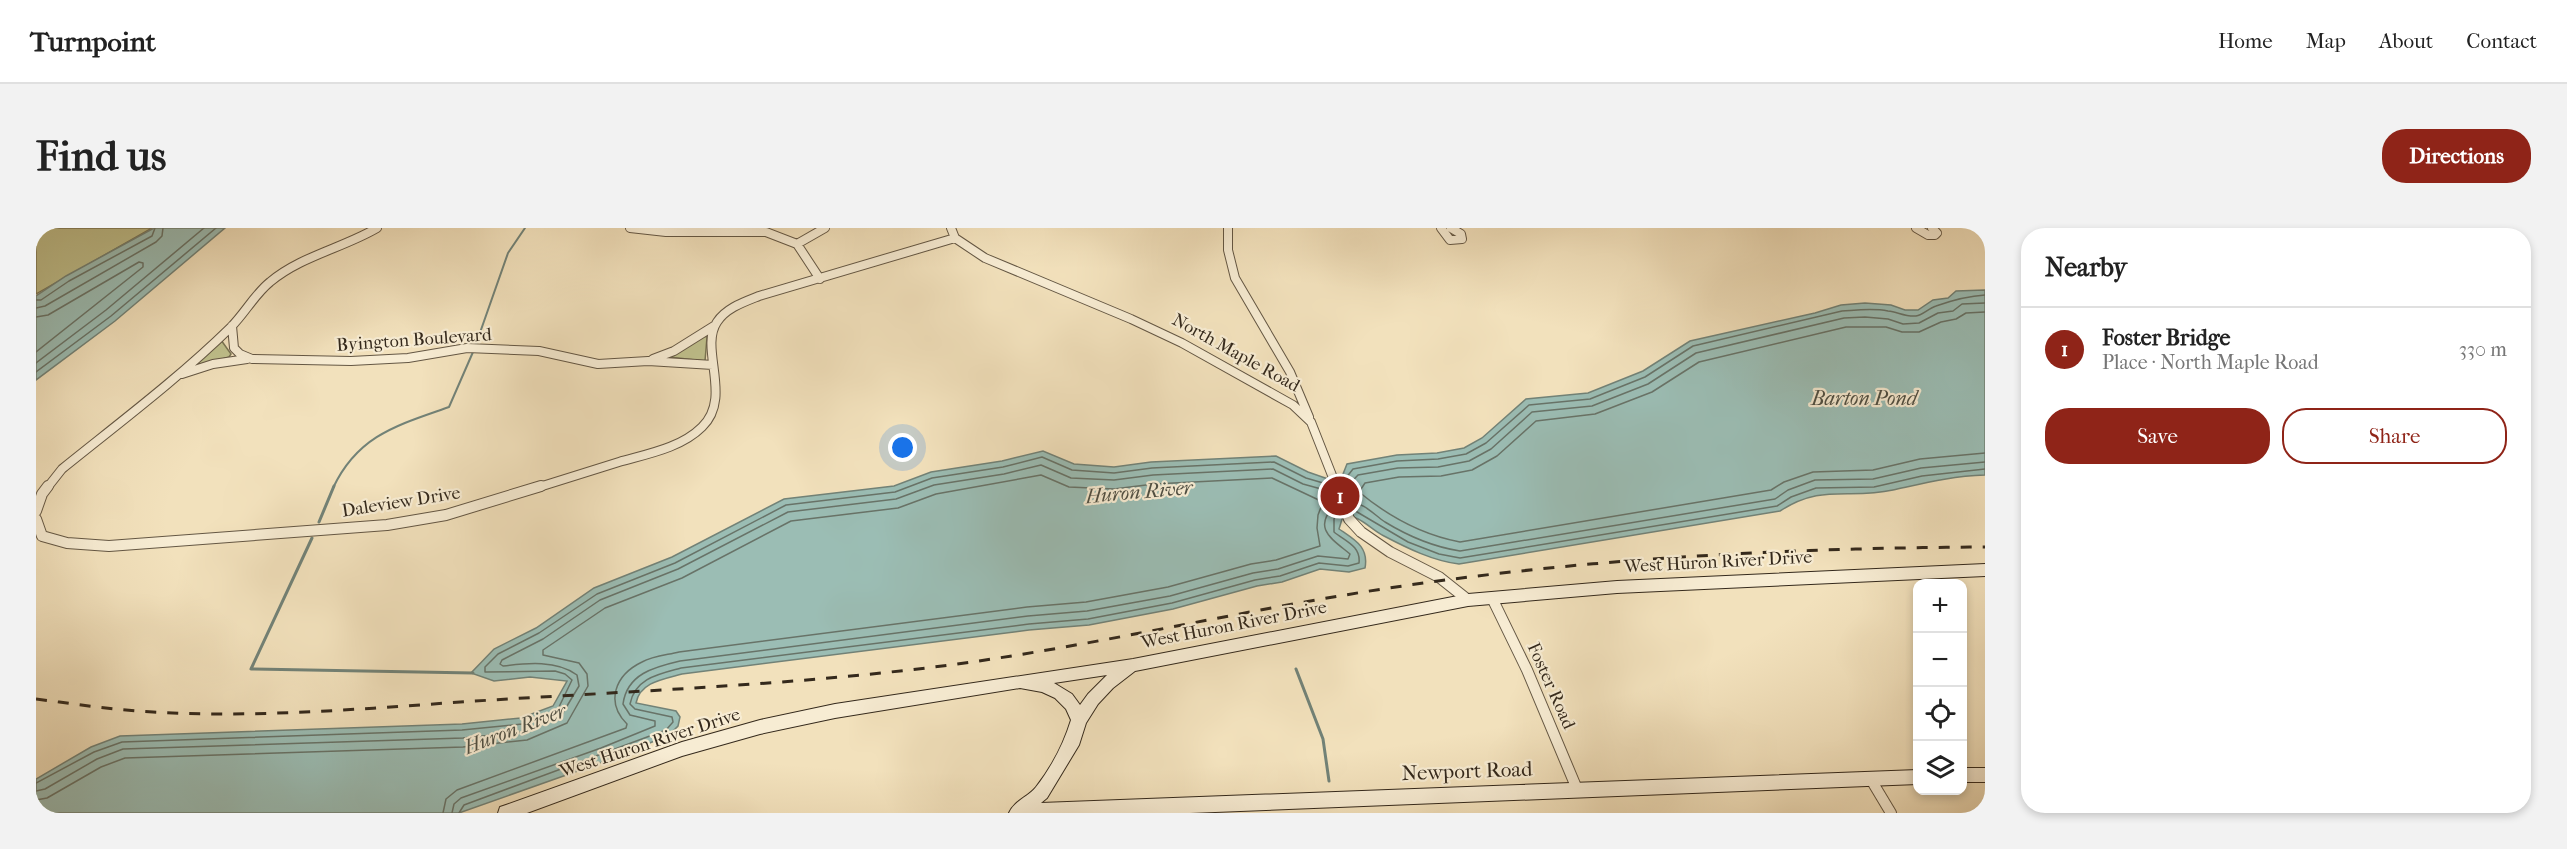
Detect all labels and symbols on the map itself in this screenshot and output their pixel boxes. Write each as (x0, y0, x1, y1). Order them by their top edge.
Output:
street label: North Maple Road (1169, 309, 1304, 397)
street label: Byington Boulevard (336, 324, 492, 356)
water label: Barton Pond (1810, 387, 1920, 410)
your location (888, 433, 917, 462)
pin: 1 (1320, 474, 1360, 518)
water label: Huron River (1084, 476, 1195, 508)
street label: Daleview Drive (340, 482, 462, 522)
street label: West Huron River Drive (1622, 547, 1813, 577)
street label: West Huron River Drive (1138, 597, 1329, 653)
street label: Foster Road (1523, 640, 1579, 733)
water label: Huron River (460, 698, 571, 759)
street label: West Huron River Drive (556, 704, 743, 782)
street label: Newport Road (1401, 757, 1533, 785)

